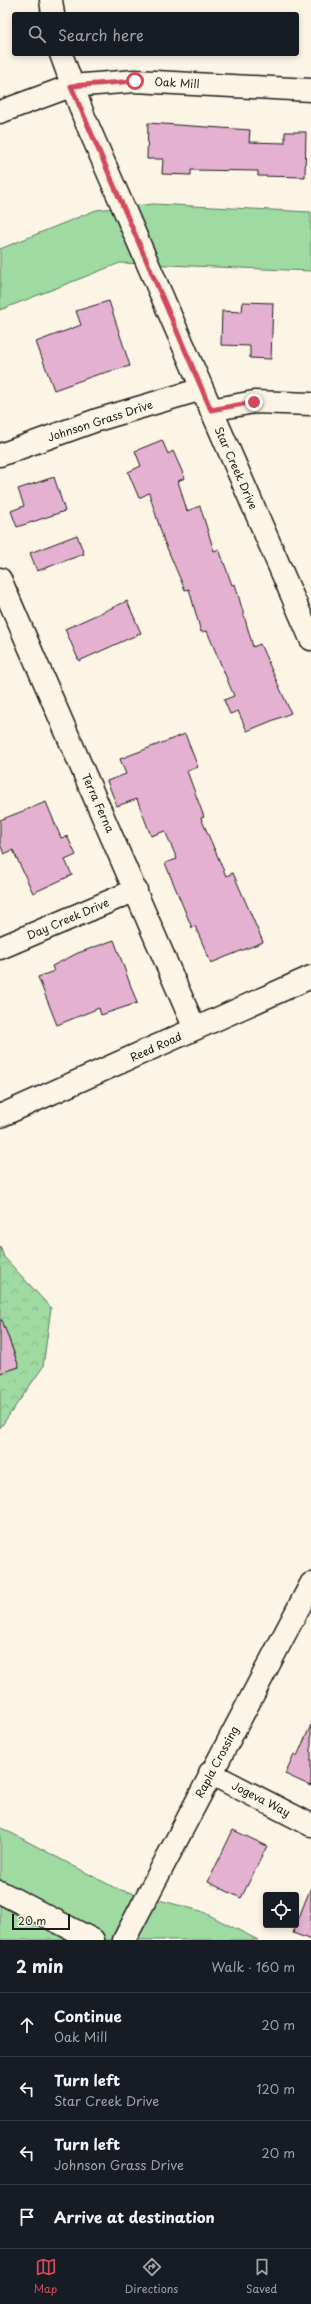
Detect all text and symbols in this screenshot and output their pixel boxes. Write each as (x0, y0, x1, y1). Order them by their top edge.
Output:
search box (12, 12, 299, 56)
icon: search (26, 23, 48, 45)
text: Search here (58, 23, 144, 46)
route start (126, 72, 144, 90)
street label: Oak Mill (154, 73, 200, 92)
route end (245, 393, 263, 411)
street label: Johnson Grass Drive (45, 395, 155, 446)
street label: Star Creek Drive (211, 424, 262, 512)
street label: Terra Ferna (78, 770, 119, 835)
street label: Day Creek Drive (24, 894, 112, 943)
street label: Reed Road (127, 1028, 184, 1065)
street label: Rapla Crossing (190, 1723, 243, 1801)
street label: Jogeva Way (229, 1777, 293, 1821)
map controls (263, 1892, 299, 1928)
button: locate (263, 1892, 299, 1928)
scale bar (12, 1912, 70, 1931)
text: 20 m (18, 1912, 46, 1929)
text: 2 min (16, 1953, 63, 1979)
text: Walk · 160 m (212, 1957, 295, 1976)
text: Continue (54, 2004, 122, 2027)
icon: ahead (16, 2014, 38, 2036)
text: 20 m (261, 2015, 295, 2034)
text: Oak Mill (54, 2027, 107, 2046)
text: Turn left (54, 2068, 120, 2091)
icon: left (16, 2078, 38, 2100)
text: 120 m (256, 2079, 295, 2098)
text: Star Creek Drive (54, 2091, 159, 2110)
text: Turn left (54, 2132, 120, 2155)
icon: left (16, 2142, 38, 2164)
text: 20 m (261, 2143, 295, 2162)
text: Johnson Grass Drive (54, 2155, 184, 2174)
text: Arrive at destination (54, 2205, 215, 2228)
icon: arrive (16, 2206, 38, 2228)
tab: Map (34, 2256, 57, 2297)
tab: Directions (125, 2256, 178, 2297)
tab: Saved (246, 2256, 277, 2297)

